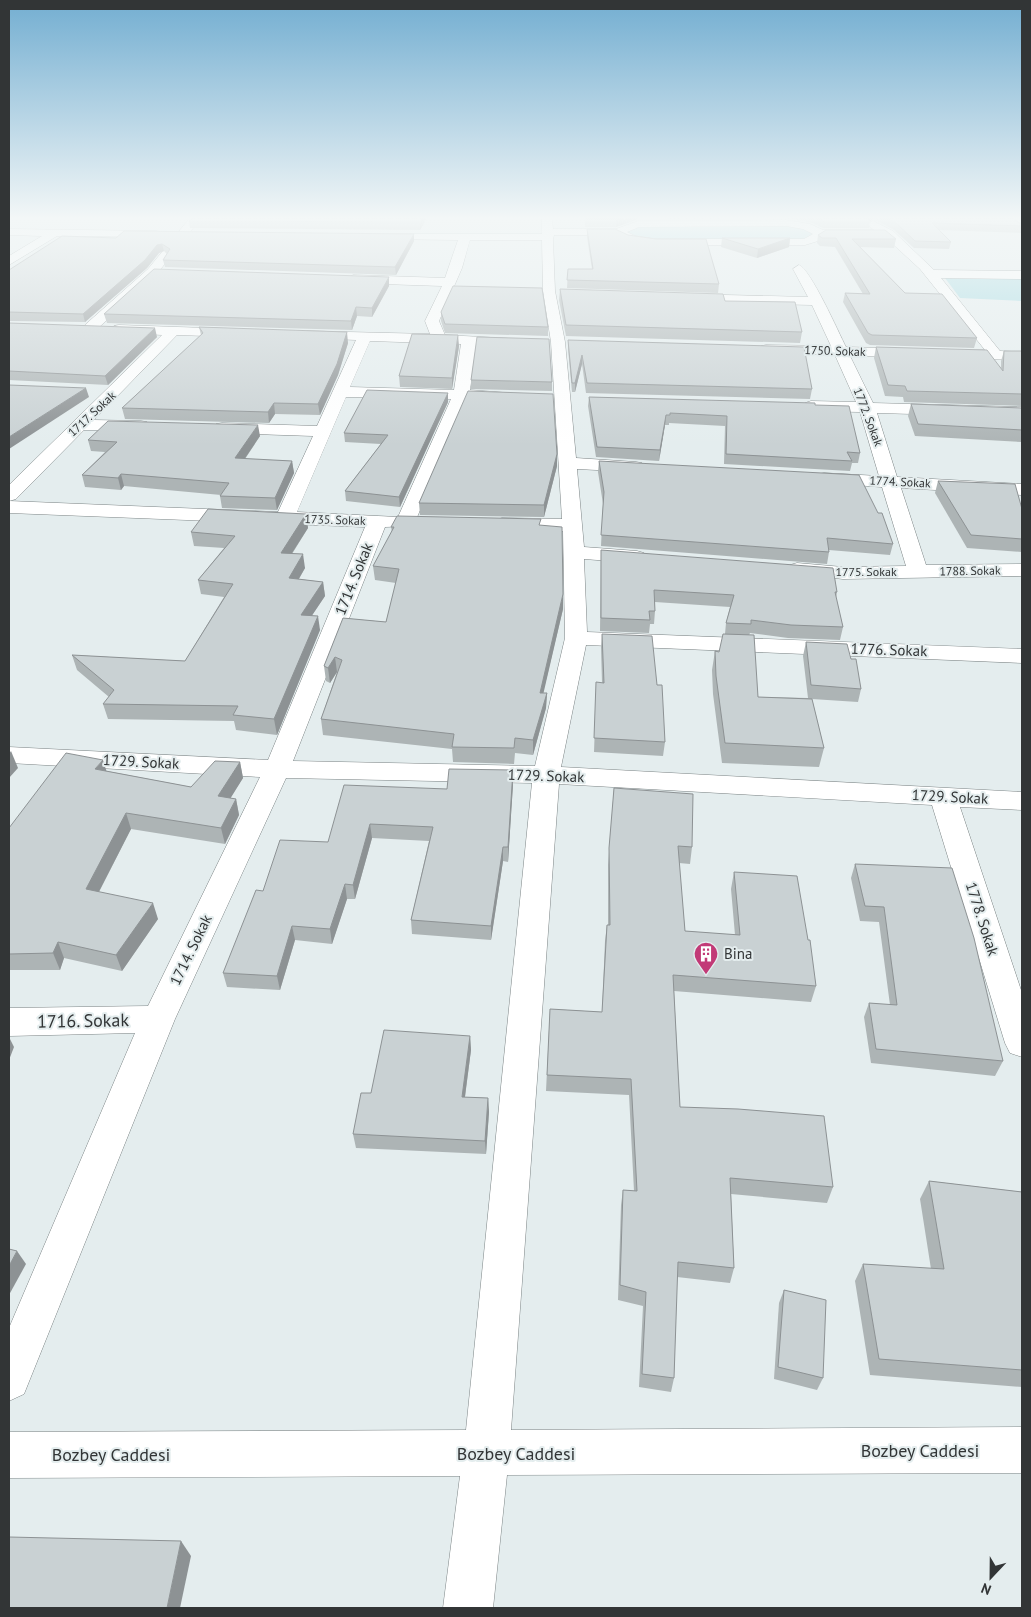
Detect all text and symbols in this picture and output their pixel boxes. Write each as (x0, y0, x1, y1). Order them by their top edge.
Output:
street label: 1750. Sokak (804, 342, 866, 359)
street label: 1772. Sokak (850, 386, 887, 448)
street label: 1717. Sokak (65, 388, 119, 440)
street label: 1774. Sokak (869, 472, 931, 491)
street label: 1735. Sokak (304, 511, 366, 528)
street label: 1714. Sokak (330, 539, 377, 618)
street label: 1788. Sokak (939, 562, 1001, 579)
street label: 1775. Sokak (835, 564, 897, 579)
street label: 1776. Sokak (850, 639, 928, 660)
street label: 1729. Sokak (102, 750, 181, 773)
street label: 1729. Sokak (507, 765, 585, 786)
street label: 1729. Sokak (911, 785, 990, 808)
street label: 1778. Sokak (962, 880, 1004, 959)
street label: 1714. Sokak (165, 910, 216, 988)
building icon: Bina (693, 941, 719, 975)
place label: Bina (724, 944, 752, 963)
street label: 1716. Sokak (37, 1008, 129, 1033)
street label: Bozbey Caddesi (861, 1439, 979, 1462)
street label: Bozbey Caddesi (457, 1442, 575, 1465)
street label: Bozbey Caddesi (52, 1443, 170, 1466)
north arrow (966, 1552, 1016, 1602)
text: N (978, 1579, 994, 1599)

